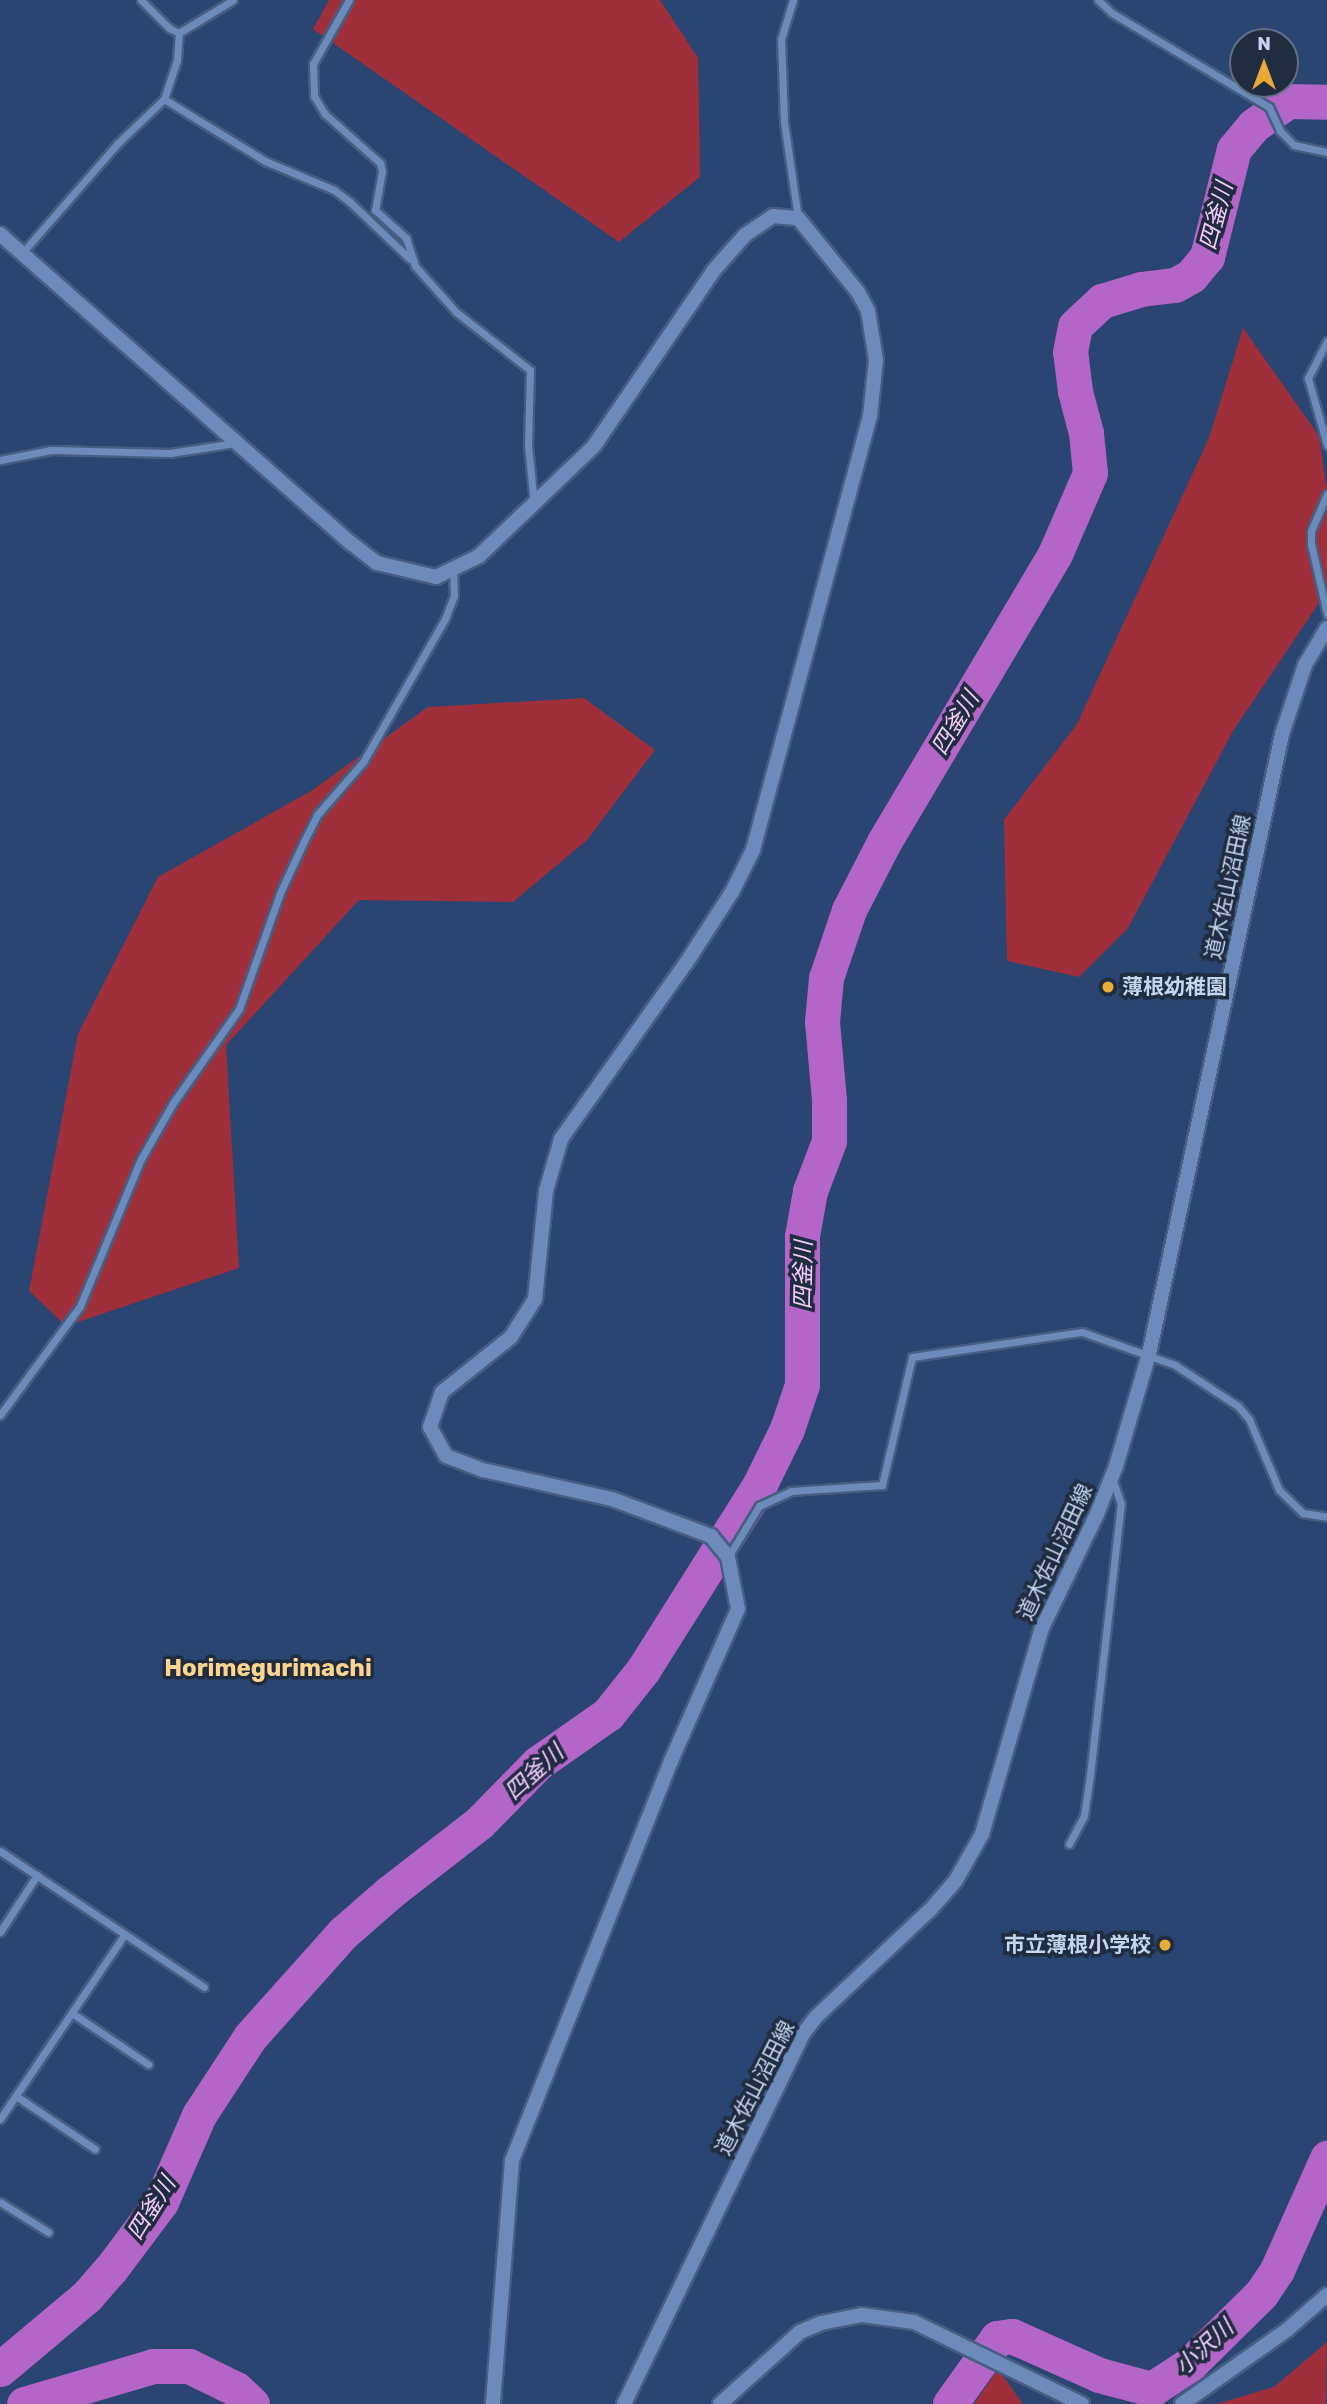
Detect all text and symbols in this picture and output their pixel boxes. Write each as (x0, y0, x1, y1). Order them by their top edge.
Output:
north arrow (1229, 28, 1299, 98)
text: N (1257, 32, 1271, 55)
water label: 四釜川 (1194, 179, 1238, 253)
water label: 四釜川 (925, 686, 985, 760)
street label: 道木佐山沼田線 (1200, 812, 1256, 962)
place label: 薄根幼稚園 (1122, 974, 1227, 1000)
marker: 薄根幼稚園 (1100, 979, 1116, 995)
water label: 四釜川 (789, 1240, 817, 1310)
street label: 道木佐山沼田線 (1013, 1480, 1097, 1624)
district label: Horimegurimachi (164, 1655, 372, 1683)
water label: 四釜川 (499, 1739, 569, 1805)
place label: 市立薄根小学校 (1004, 1932, 1151, 1958)
marker: 市立薄根小学校 (1157, 1937, 1173, 1953)
street label: 道木佐山沼田線 (710, 2017, 800, 2159)
water label: 四釜川 (121, 2171, 181, 2245)
water label: 小沢川 (1169, 2314, 1239, 2380)

